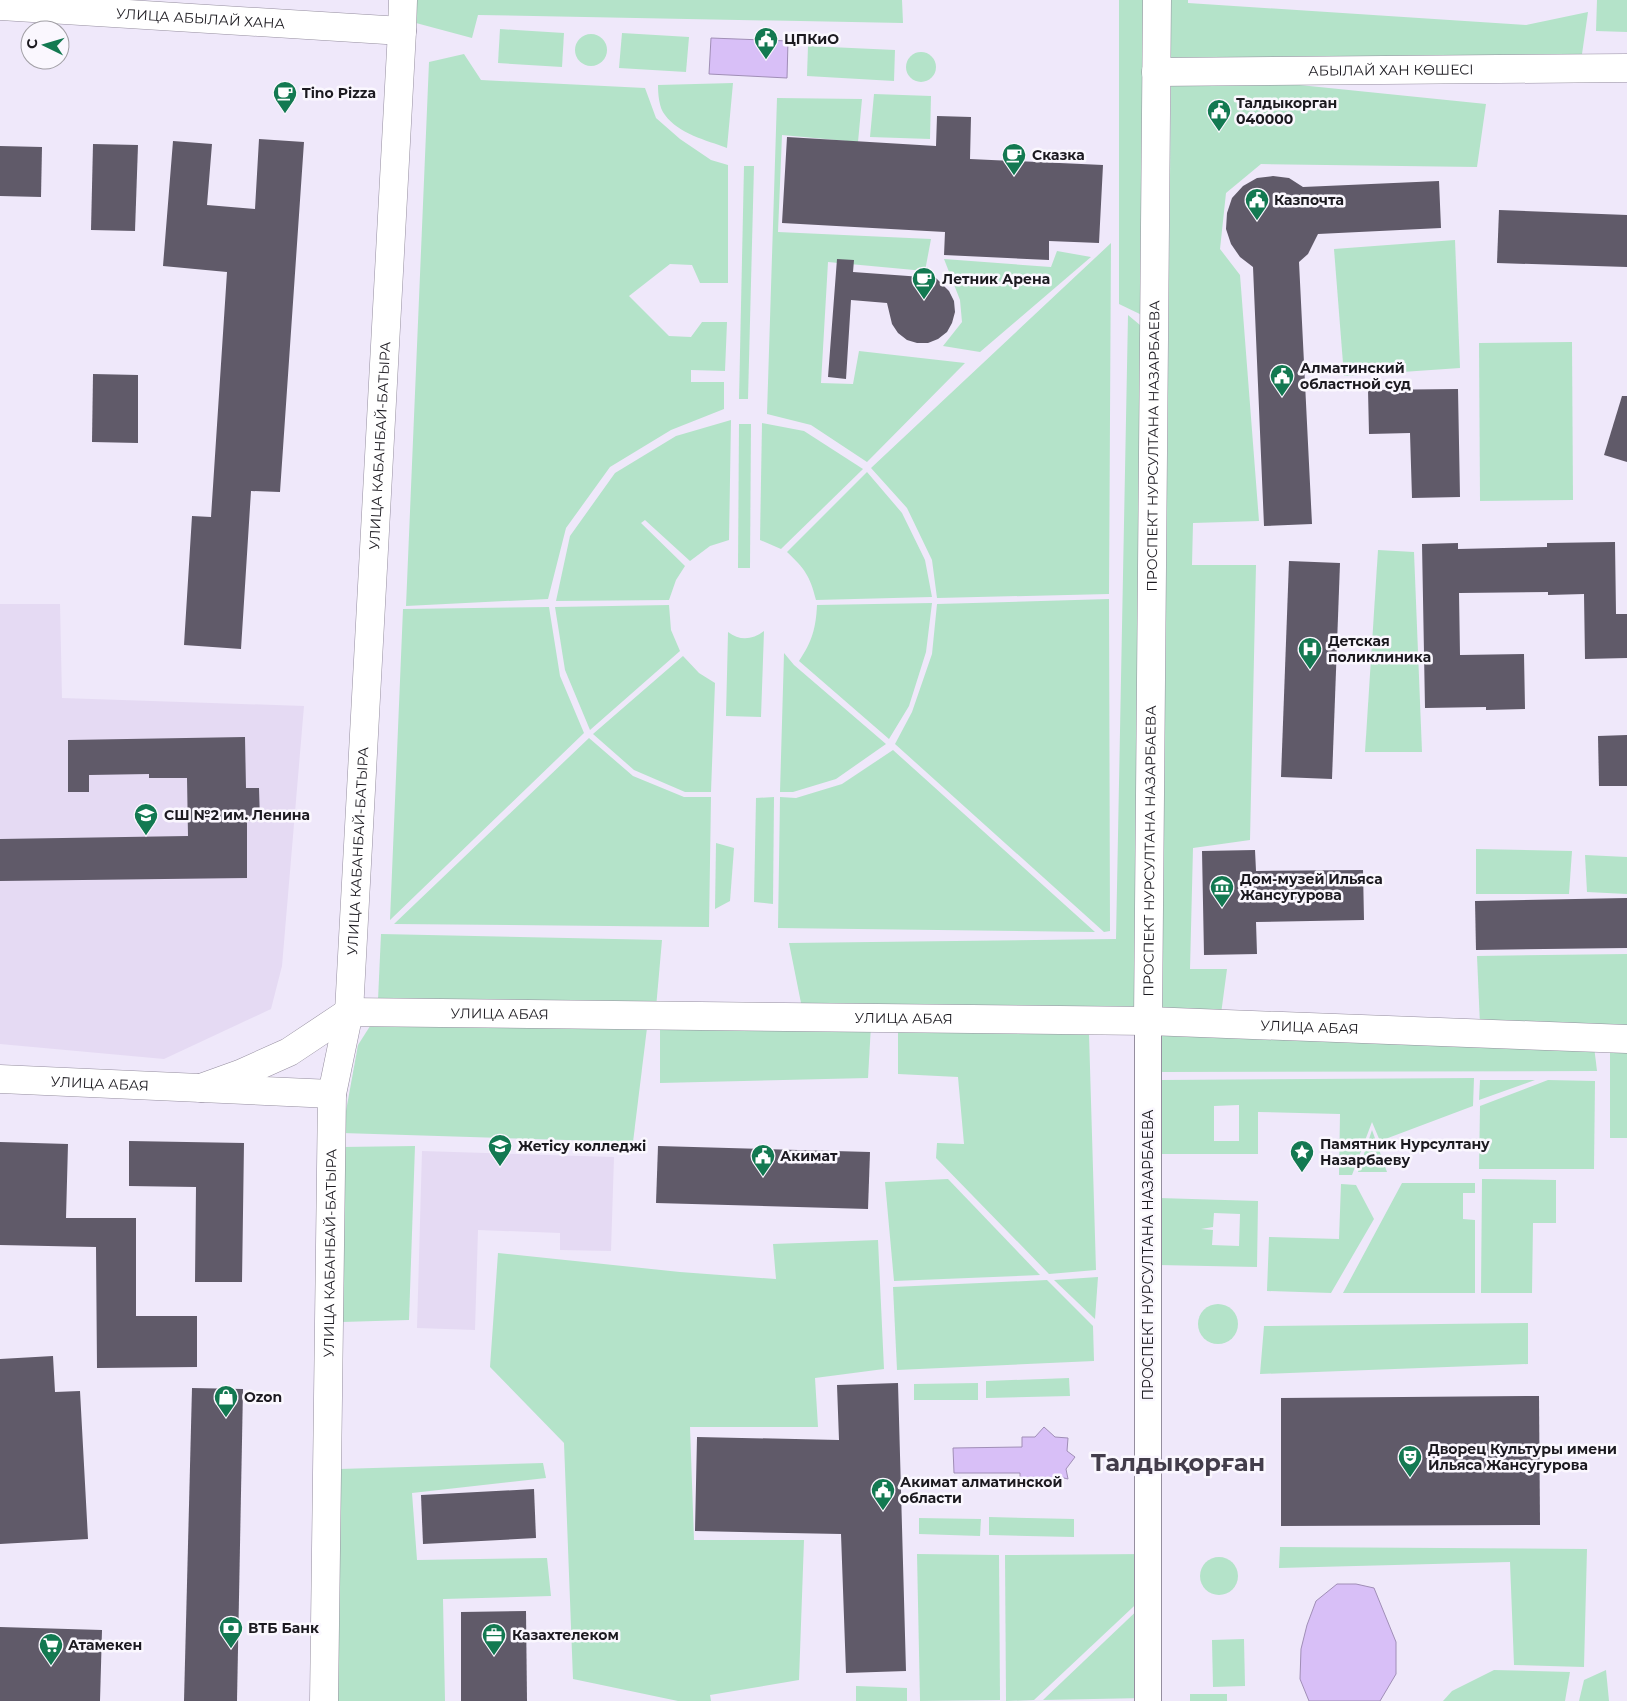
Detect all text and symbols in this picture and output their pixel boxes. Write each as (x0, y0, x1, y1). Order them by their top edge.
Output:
street label: УЛИЦА АБЫЛАЙ ХАНА (116, 4, 286, 33)
north arrow (20, 20, 70, 70)
public building icon: ЦПКиО (753, 26, 779, 60)
place label: ЦПКиО (784, 30, 839, 48)
text: С (23, 38, 41, 50)
street label: АБЫЛАЙ ХАН КӨШЕСІ (1308, 60, 1474, 80)
cafe icon: Tino Pizza (272, 80, 298, 114)
place label: Tino Pizza (302, 84, 376, 102)
place label: Талдыкорган 040000 (1236, 94, 1337, 128)
public building icon: Талдыкорган 040000 (1206, 98, 1232, 132)
cafe icon: Сказка (1001, 142, 1027, 176)
place label: Сказка (1032, 146, 1085, 164)
public building icon: Казпочта (1244, 187, 1270, 221)
place label: Казпочта (1274, 191, 1344, 209)
cafe icon: Летник Арена (911, 266, 937, 300)
place label: Летник Арена (942, 270, 1050, 288)
street label: ПРОСПЕКТ НУРСУЛТАНА НАЗАРБАЕВА (1143, 300, 1163, 592)
street label: УЛИЦА КАБАНБАЙ-БАТЫРА (365, 340, 394, 550)
place label: Алматинский областной суд (1300, 359, 1411, 393)
public building icon: Алматинский областной суд (1269, 363, 1295, 397)
place label: Детская поликлиника (1328, 632, 1431, 666)
hospital icon: Детская поликлиника (1297, 636, 1323, 670)
street label: ПРОСПЕКТ НУРСУЛТАНА НАЗАРБАЕВА (1139, 705, 1160, 997)
street label: УЛИЦА КАБАНБАЙ-БАТЫРА (343, 746, 372, 956)
school or university icon: СШ №2 им. Ленина (133, 802, 159, 836)
place label: СШ №2 им. Ленина (164, 806, 310, 824)
place label: Дом-музей Ильяса Жансугурова (1240, 870, 1383, 904)
museum icon: Дом-музей Ильяса Жансугурова (1209, 874, 1235, 908)
street label: УЛИЦА АБАЯ (451, 1004, 549, 1023)
street label: УЛИЦА АБАЯ (854, 1009, 953, 1028)
street label: УЛИЦА АБАЯ (1260, 1016, 1359, 1038)
street label: УЛИЦА АБАЯ (50, 1072, 149, 1095)
street label: ПРОСПЕКТ НУРСУЛТАНА НАЗАРБАЕВА (1139, 1109, 1157, 1401)
school or university icon: Жетісу колледжі (487, 1133, 513, 1167)
place label: Памятник Нурсултану Назарбаеву (1320, 1135, 1490, 1169)
place label: Жетісу колледжі (518, 1137, 646, 1155)
place icon: Памятник Нурсултану Назарбаеву (1289, 1139, 1315, 1173)
public building icon: Акимат (750, 1143, 776, 1177)
place label: Акимат (780, 1147, 838, 1165)
street label: УЛИЦА КАБАНБАЙ-БАТЫРА (320, 1148, 340, 1357)
shop icon: Ozon (213, 1384, 239, 1418)
place label: Ozon (244, 1388, 282, 1406)
place label: Дворец Культуры имени Ильяса Жансугурова (1428, 1440, 1617, 1474)
theatre icon: Дворец Культуры имени Ильяса Жансугурова (1397, 1444, 1423, 1478)
district label: Талдықорған (1091, 1448, 1265, 1477)
place label: Акимат алматинской области (900, 1473, 1062, 1507)
public building icon: Акимат алматинской области (870, 1477, 896, 1511)
bank icon: ВТБ Банк (218, 1615, 244, 1649)
place label: ВТБ Банк (248, 1619, 319, 1637)
office icon: Казахтелеком (481, 1622, 507, 1656)
place label: Казахтелеком (512, 1626, 619, 1644)
supermarket icon: Атамекен (38, 1632, 64, 1666)
place label: Атамекен (68, 1636, 142, 1654)

